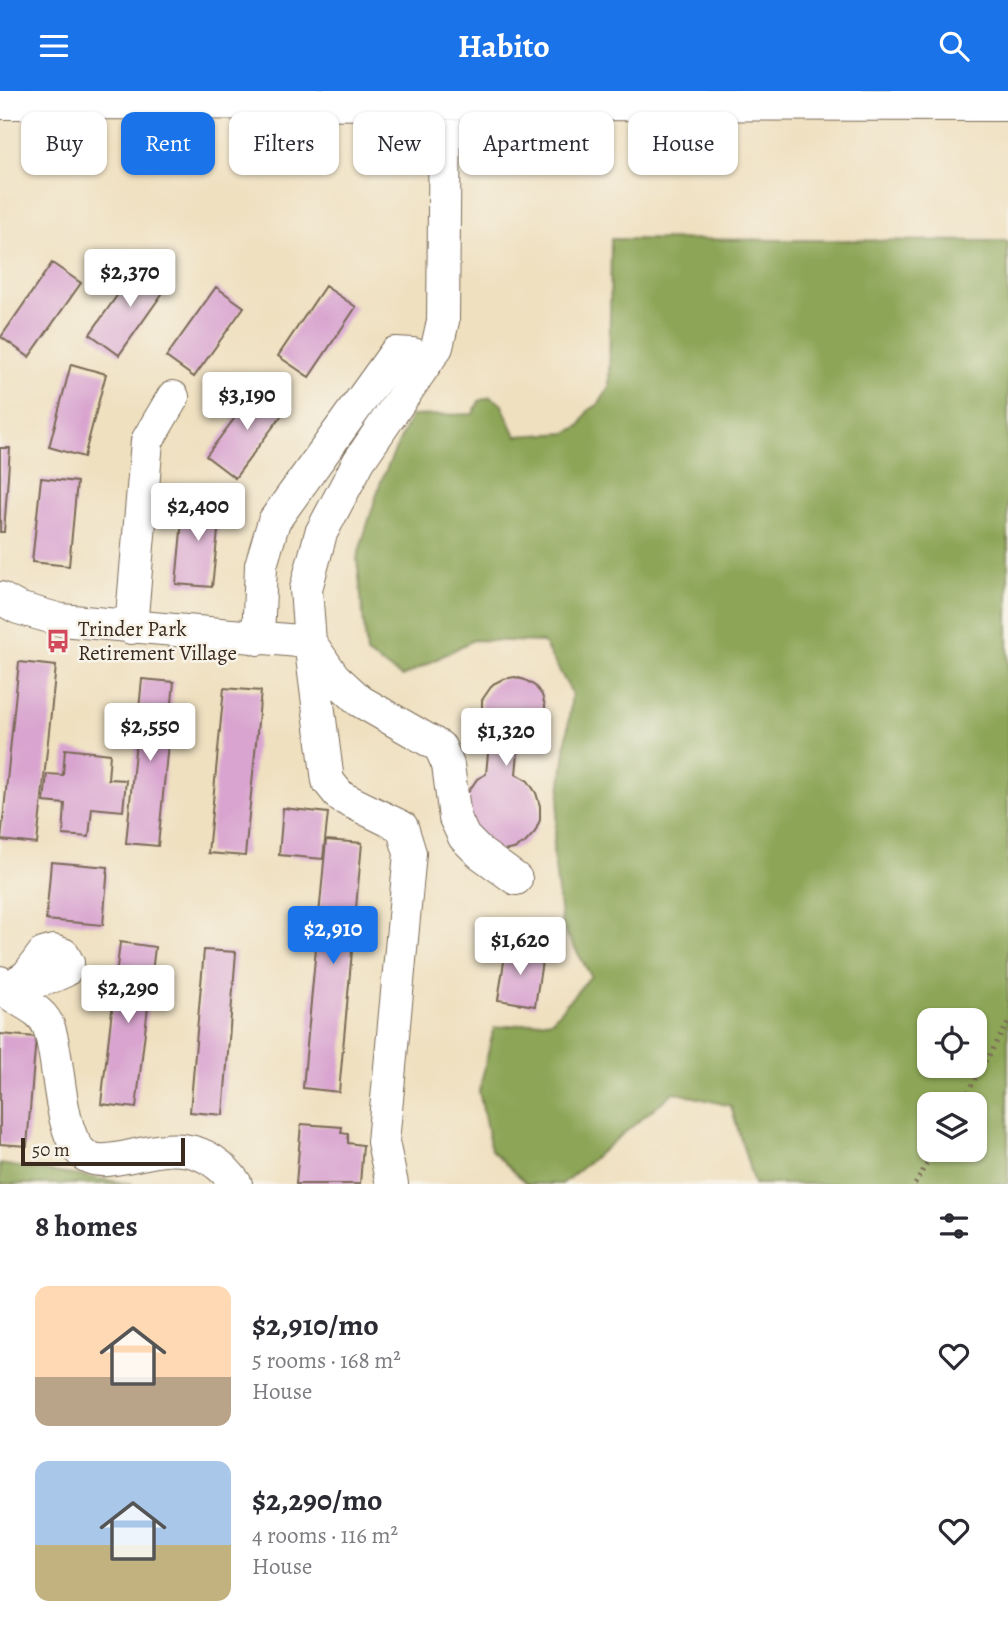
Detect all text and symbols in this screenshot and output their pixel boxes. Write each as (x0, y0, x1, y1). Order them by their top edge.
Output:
text: Habito (458, 24, 550, 68)
icon: menu (35, 27, 73, 65)
icon: search (935, 27, 973, 65)
chip: Buy (21, 112, 107, 175)
chip: Rent (121, 112, 215, 175)
chip: Filters (229, 112, 339, 175)
chip: New (353, 112, 445, 175)
chip: Apartment (459, 112, 614, 175)
chip: House (628, 112, 738, 175)
pin: $2,370 (73, 249, 187, 309)
text: $2,370 (100, 256, 160, 287)
pin: $3,190 (190, 373, 304, 432)
text: $3,190 (218, 379, 276, 410)
pin: $2,400 (141, 483, 255, 543)
text: $2,400 (167, 490, 229, 521)
place label: Trinder Park Retirement Village (78, 615, 237, 667)
bus stop icon: Trinder Park Retirement Village (44, 627, 72, 655)
pin: $2,550 (93, 703, 207, 763)
pin: $1,320 (449, 709, 563, 768)
text: $2,550 (120, 710, 180, 741)
text: $1,320 (477, 715, 535, 746)
pin: $2,910 (276, 907, 390, 966)
text: $2,910 (304, 913, 362, 944)
pin: $1,620 (463, 917, 577, 977)
text: $1,620 (491, 924, 549, 955)
pin: $2,290 (71, 965, 185, 1025)
text: $2,290 (97, 972, 159, 1003)
map controls (917, 1008, 987, 1162)
button: locate (917, 1008, 987, 1078)
button: layers (917, 1092, 987, 1162)
scale bar (21, 1135, 186, 1167)
text: 50 m (32, 1137, 70, 1163)
text: 8 homes (35, 1206, 138, 1246)
icon: filters (935, 1207, 973, 1245)
text: $2,910/mo (252, 1305, 379, 1345)
icon: home (91, 1314, 175, 1398)
icon: heart (935, 1337, 973, 1375)
text: 5 rooms · 168 m² (252, 1345, 401, 1376)
text: House (252, 1376, 312, 1407)
text: $2,290/mo (252, 1480, 383, 1520)
icon: home (91, 1489, 175, 1573)
icon: heart (935, 1512, 973, 1550)
text: 4 rooms · 116 m² (252, 1520, 398, 1551)
text: House (252, 1551, 312, 1582)

